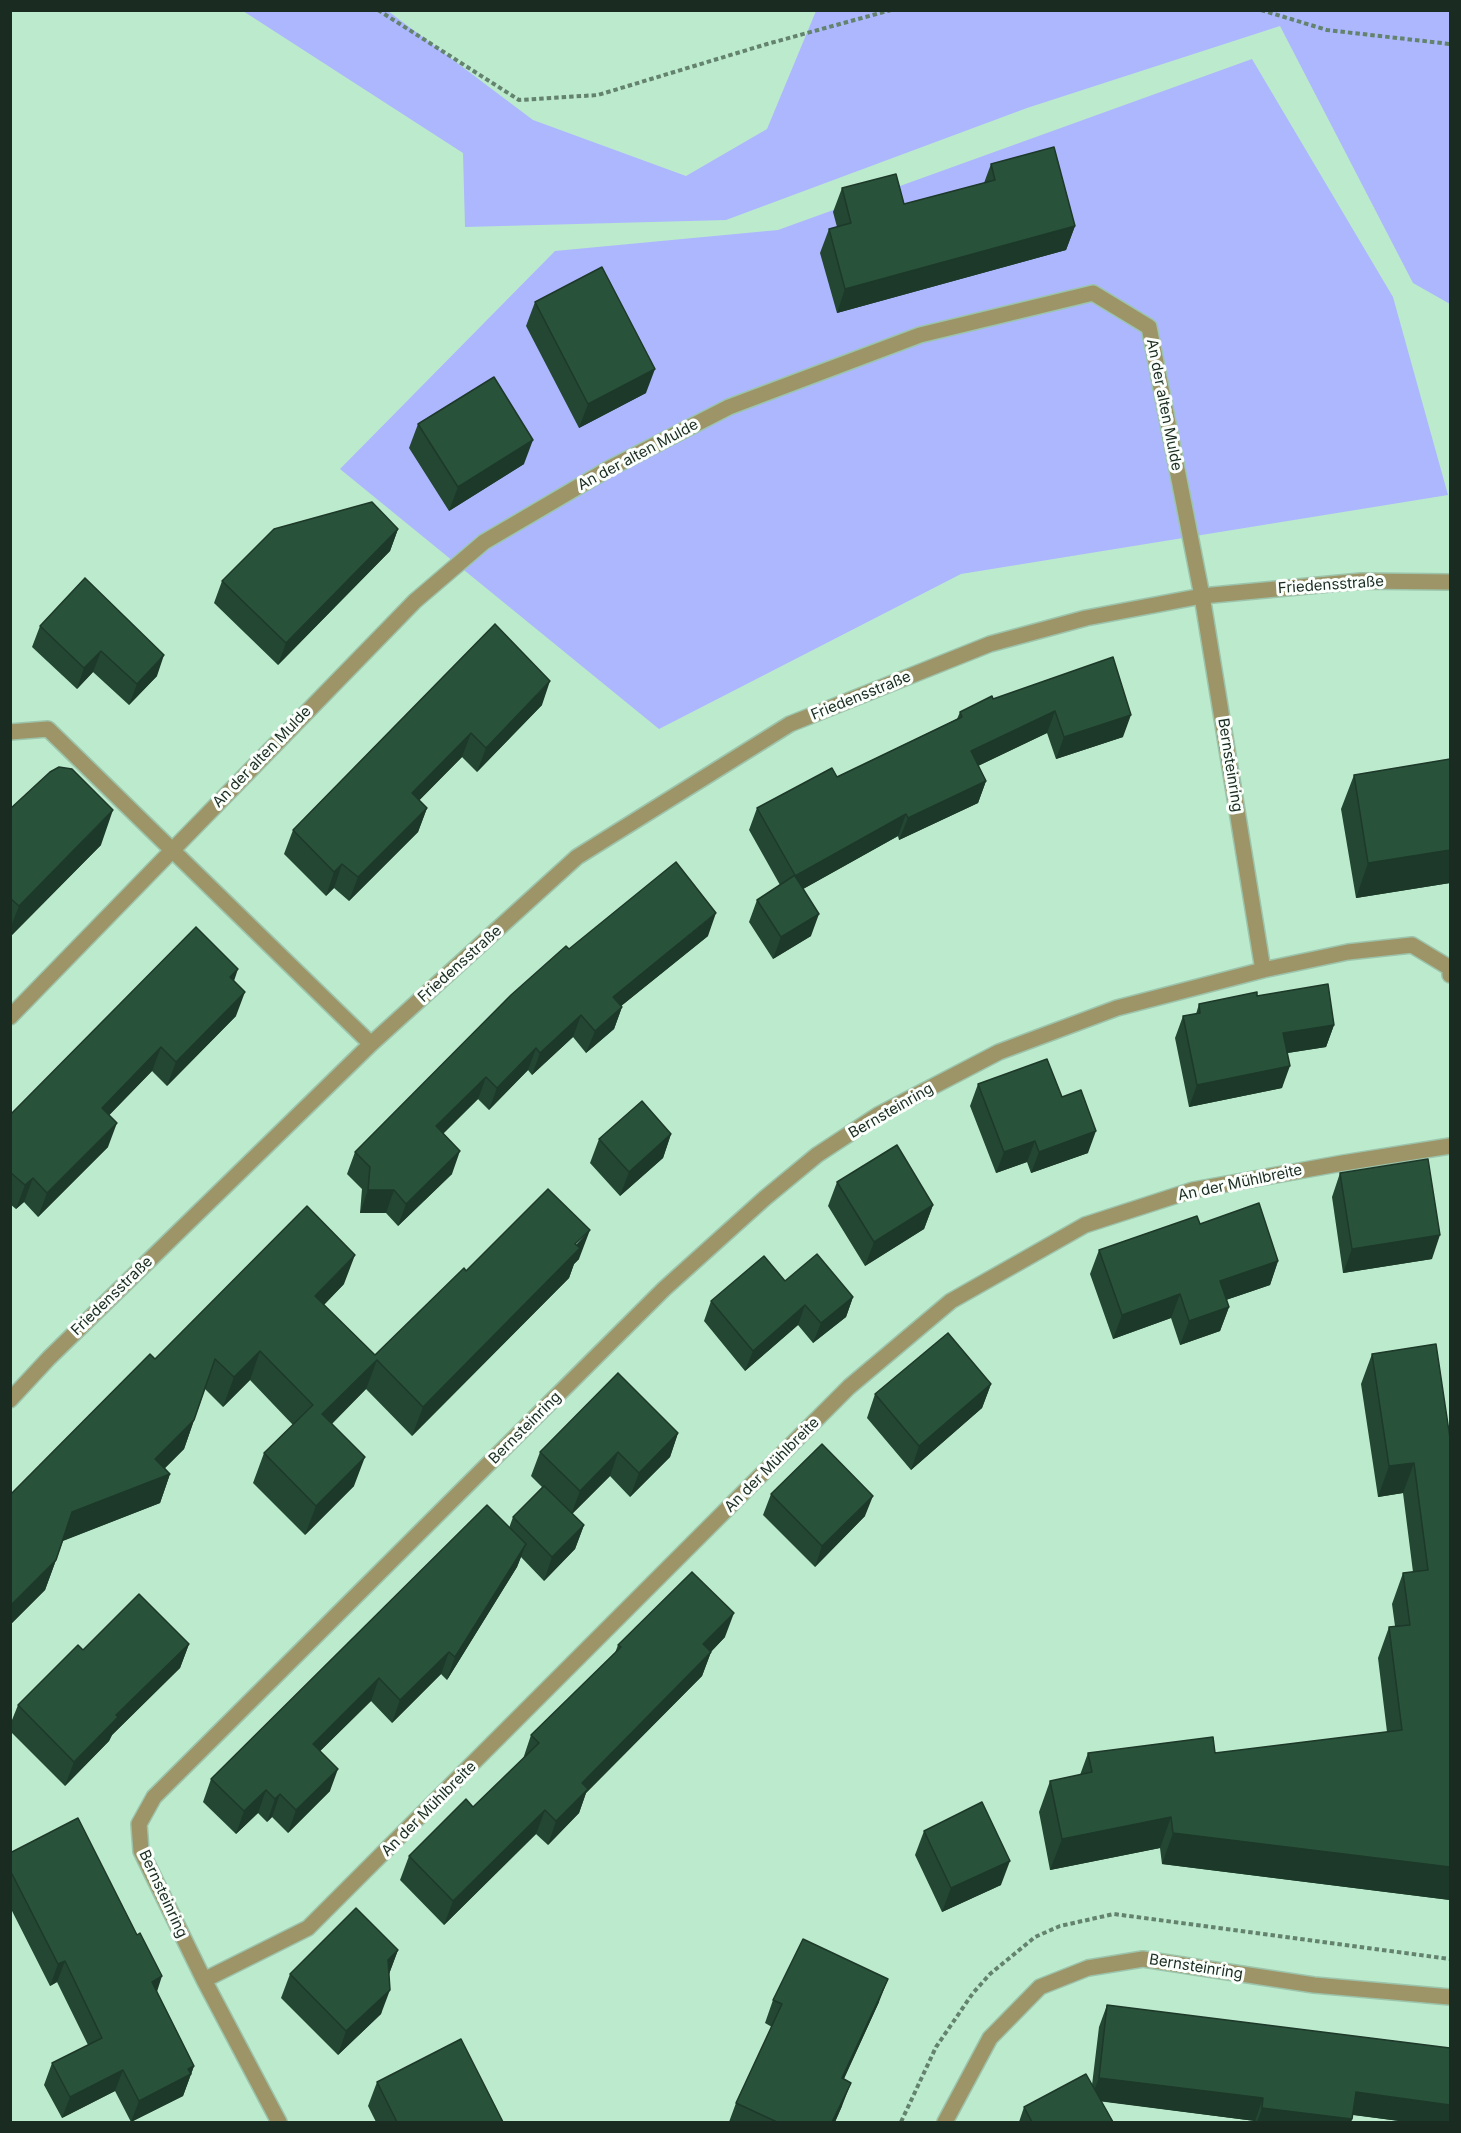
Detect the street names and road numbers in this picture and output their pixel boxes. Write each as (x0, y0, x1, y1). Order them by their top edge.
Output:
street label: An der alten Mulde (1142, 337, 1186, 473)
street label: An der alten Mulde (575, 416, 701, 494)
street label: Friedensstraße (1277, 572, 1385, 598)
street label: Friedensstraße (808, 668, 914, 724)
street label: An der alten Mulde (209, 703, 315, 811)
street label: Bernsteinring (1214, 717, 1246, 813)
street label: Friedensstraße (414, 922, 506, 1006)
street label: Bernsteinring (845, 1080, 937, 1142)
street label: An der Mühlbreite (1176, 1161, 1304, 1205)
street label: Friedensstraße (68, 1253, 156, 1339)
street label: Bernsteinring (485, 1388, 565, 1468)
street label: An der Mühlbreite (721, 1414, 823, 1516)
street label: An der Mühlbreite (378, 1758, 480, 1860)
street label: Bernsteinring (135, 1847, 191, 1941)
street label: Bernsteinring (1148, 1951, 1244, 1983)

